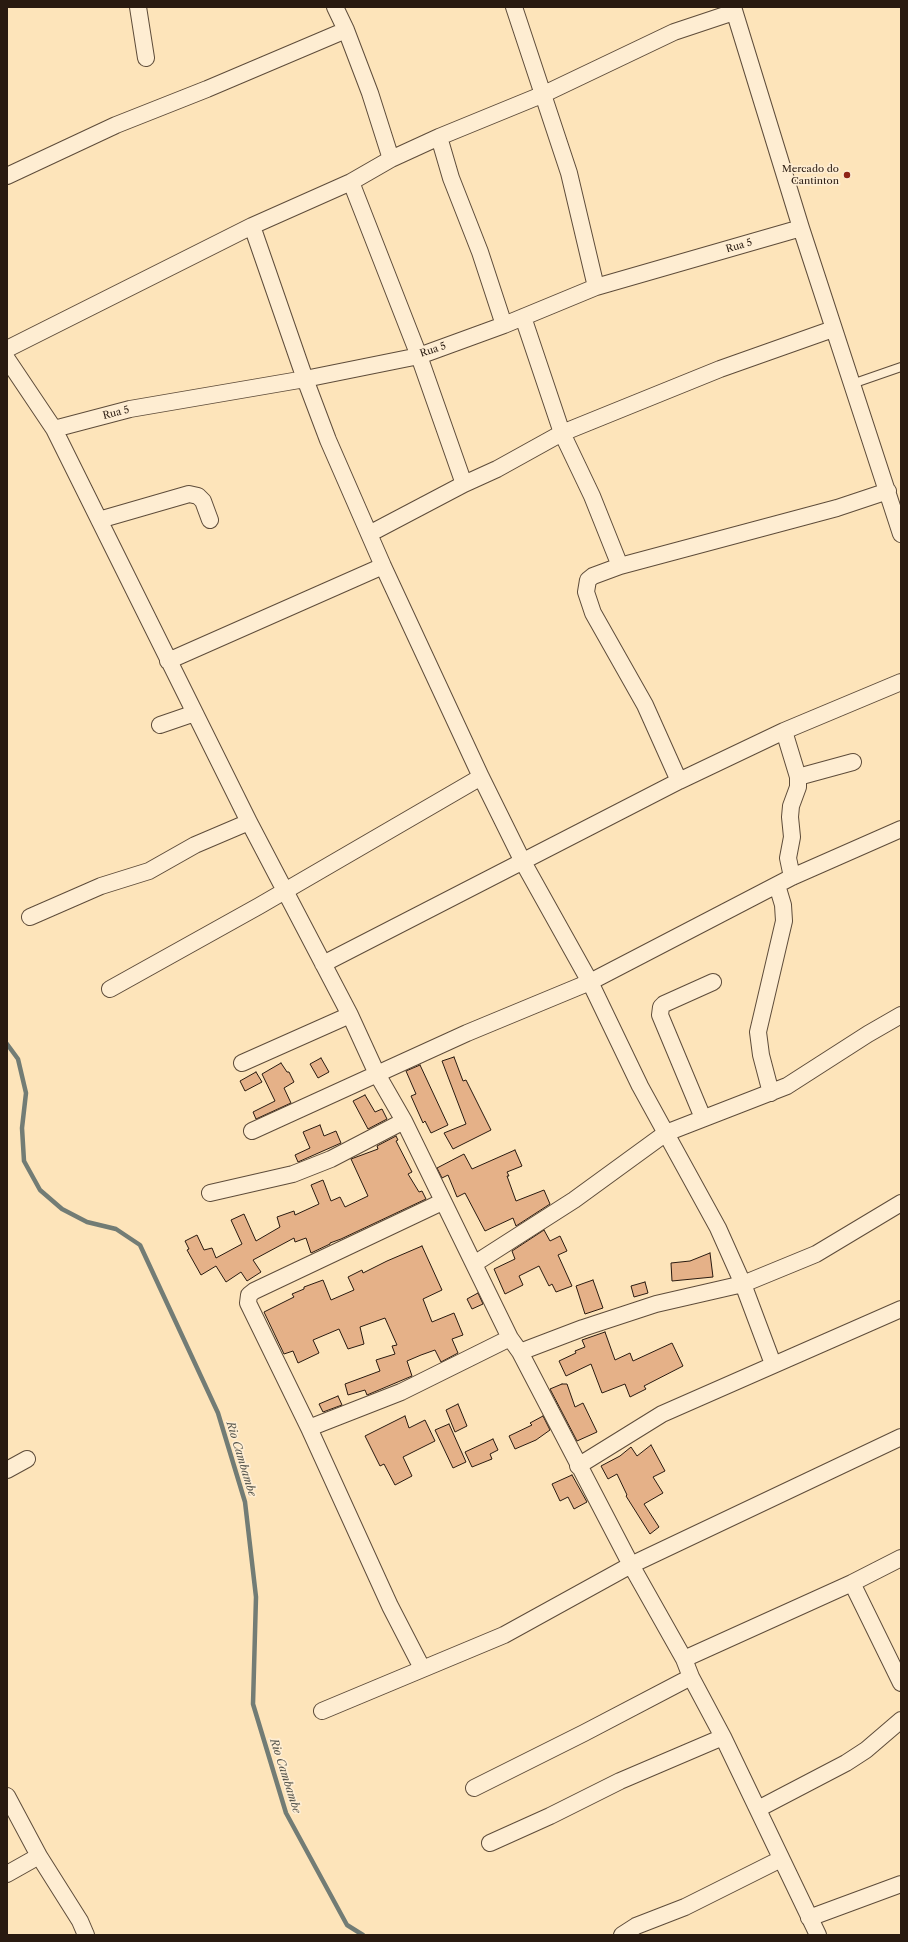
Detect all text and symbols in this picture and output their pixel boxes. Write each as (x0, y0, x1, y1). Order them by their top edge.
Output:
place label: Mercado do Cantinton (782, 163, 839, 186)
marker: Mercado do Cantinton (842, 170, 852, 180)
street label: Rua 5 (724, 237, 754, 255)
street label: Rua 5 (418, 340, 448, 360)
street label: Rua 5 (102, 404, 130, 422)
water label: Rio Cambambe (223, 1420, 259, 1498)
water label: Rio Cambambe (267, 1737, 303, 1815)

